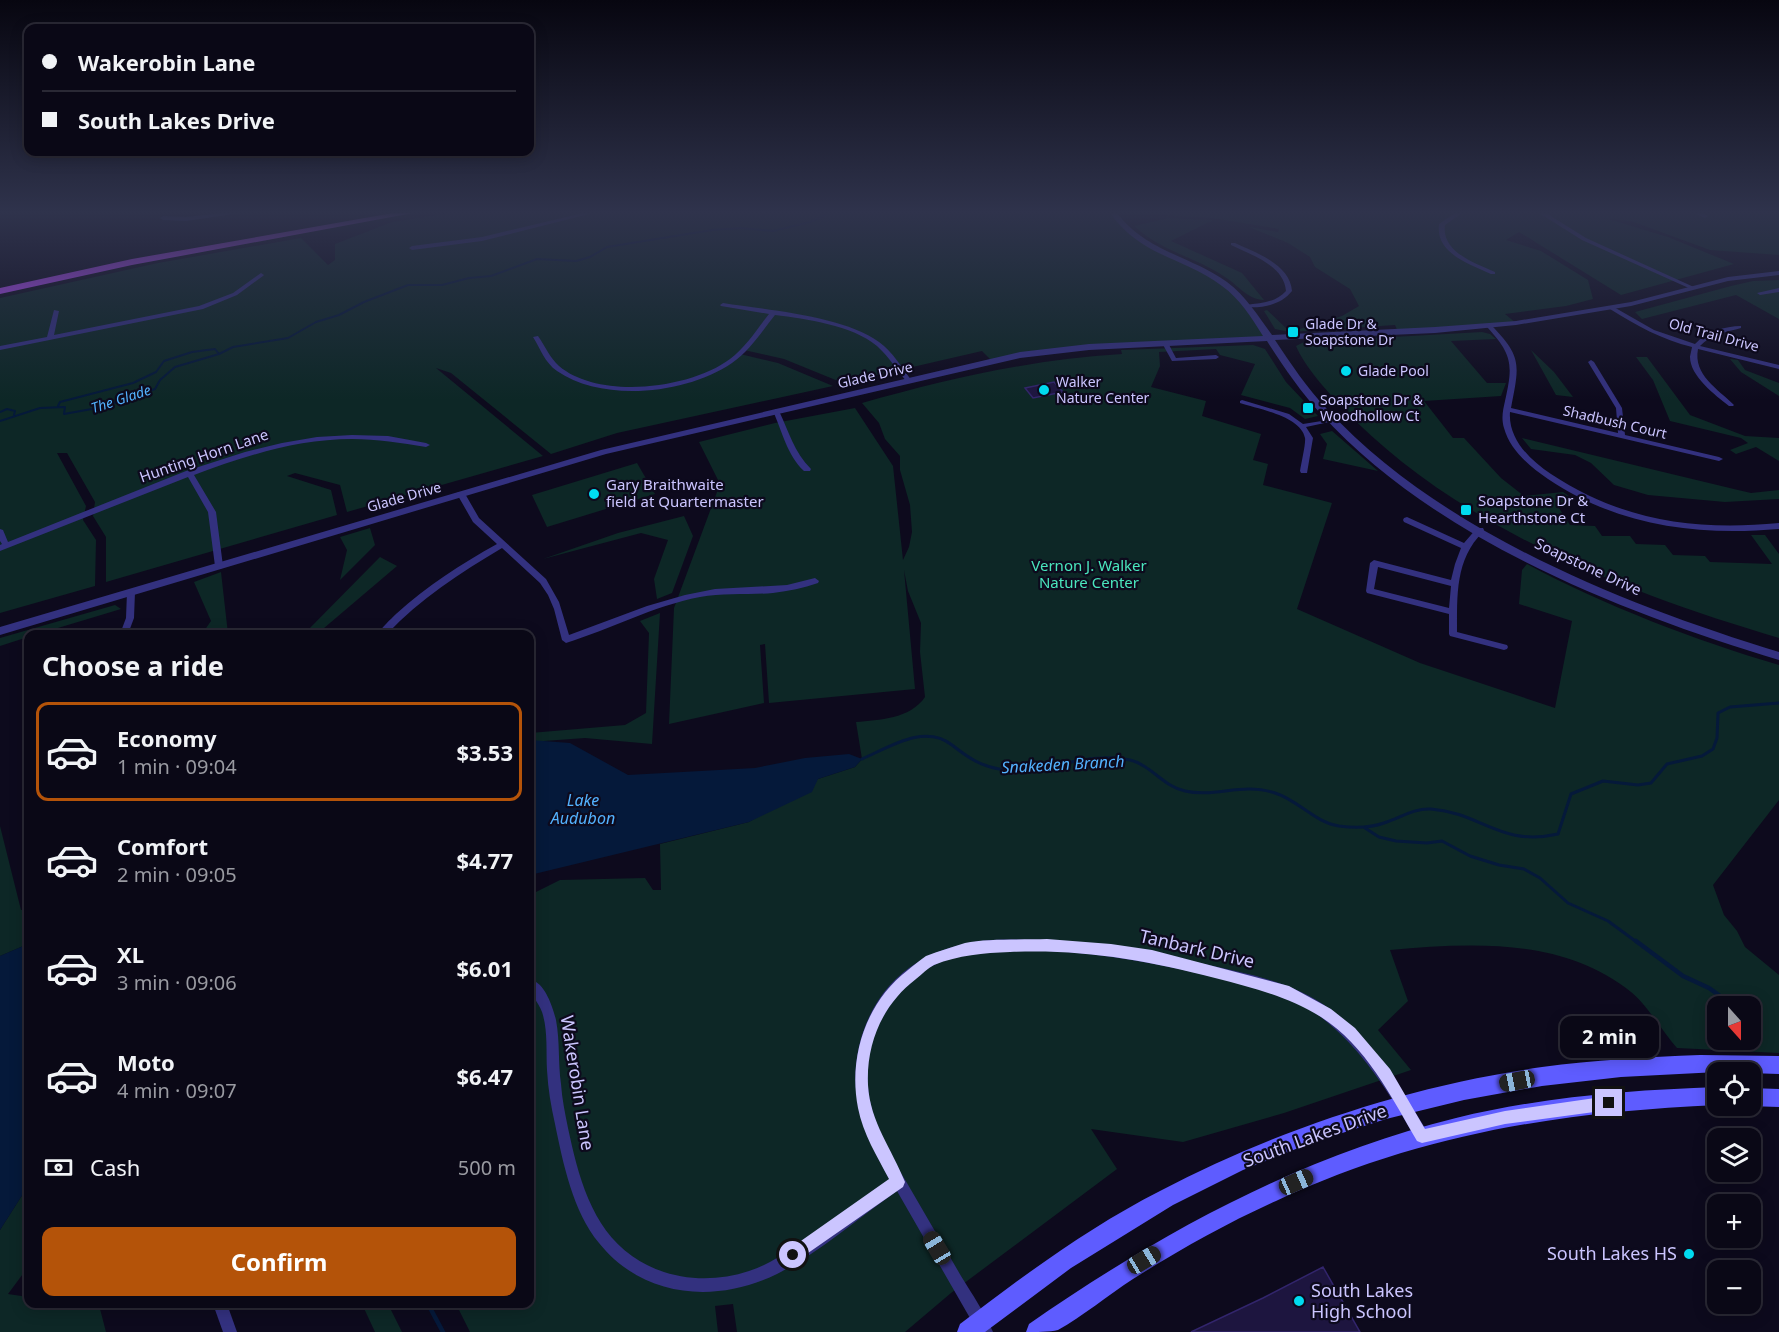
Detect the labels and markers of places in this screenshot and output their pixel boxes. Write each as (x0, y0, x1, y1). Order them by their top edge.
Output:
place label: Glade Dr & Soapstone Dr (1305, 314, 1394, 349)
marker: Glade Dr & Soapstone Dr (1286, 325, 1300, 339)
place label: Glade Pool (1358, 361, 1429, 380)
marker: Glade Pool (1339, 364, 1353, 378)
place label: Walker Nature Center (1056, 372, 1150, 407)
marker: Walker Nature Center (1037, 383, 1051, 397)
place label: Soapstone Dr & Woodhollow Ct (1320, 390, 1424, 425)
marker: Soapstone Dr & Woodhollow Ct (1301, 401, 1315, 415)
place label: Gary Braithwaite field at Quartermaster (606, 474, 764, 511)
marker: Gary Braithwaite field at Quartermaster (587, 487, 601, 501)
place label: Soapstone Dr & Hearthstone Ct (1478, 490, 1588, 527)
marker: Soapstone Dr & Hearthstone Ct (1459, 503, 1473, 517)
place label: South Lakes HS (1547, 1241, 1677, 1265)
marker: South Lakes HS (1682, 1247, 1696, 1261)
place label: South Lakes High School (1311, 1278, 1413, 1323)
marker: South Lakes High School (1292, 1294, 1306, 1308)

